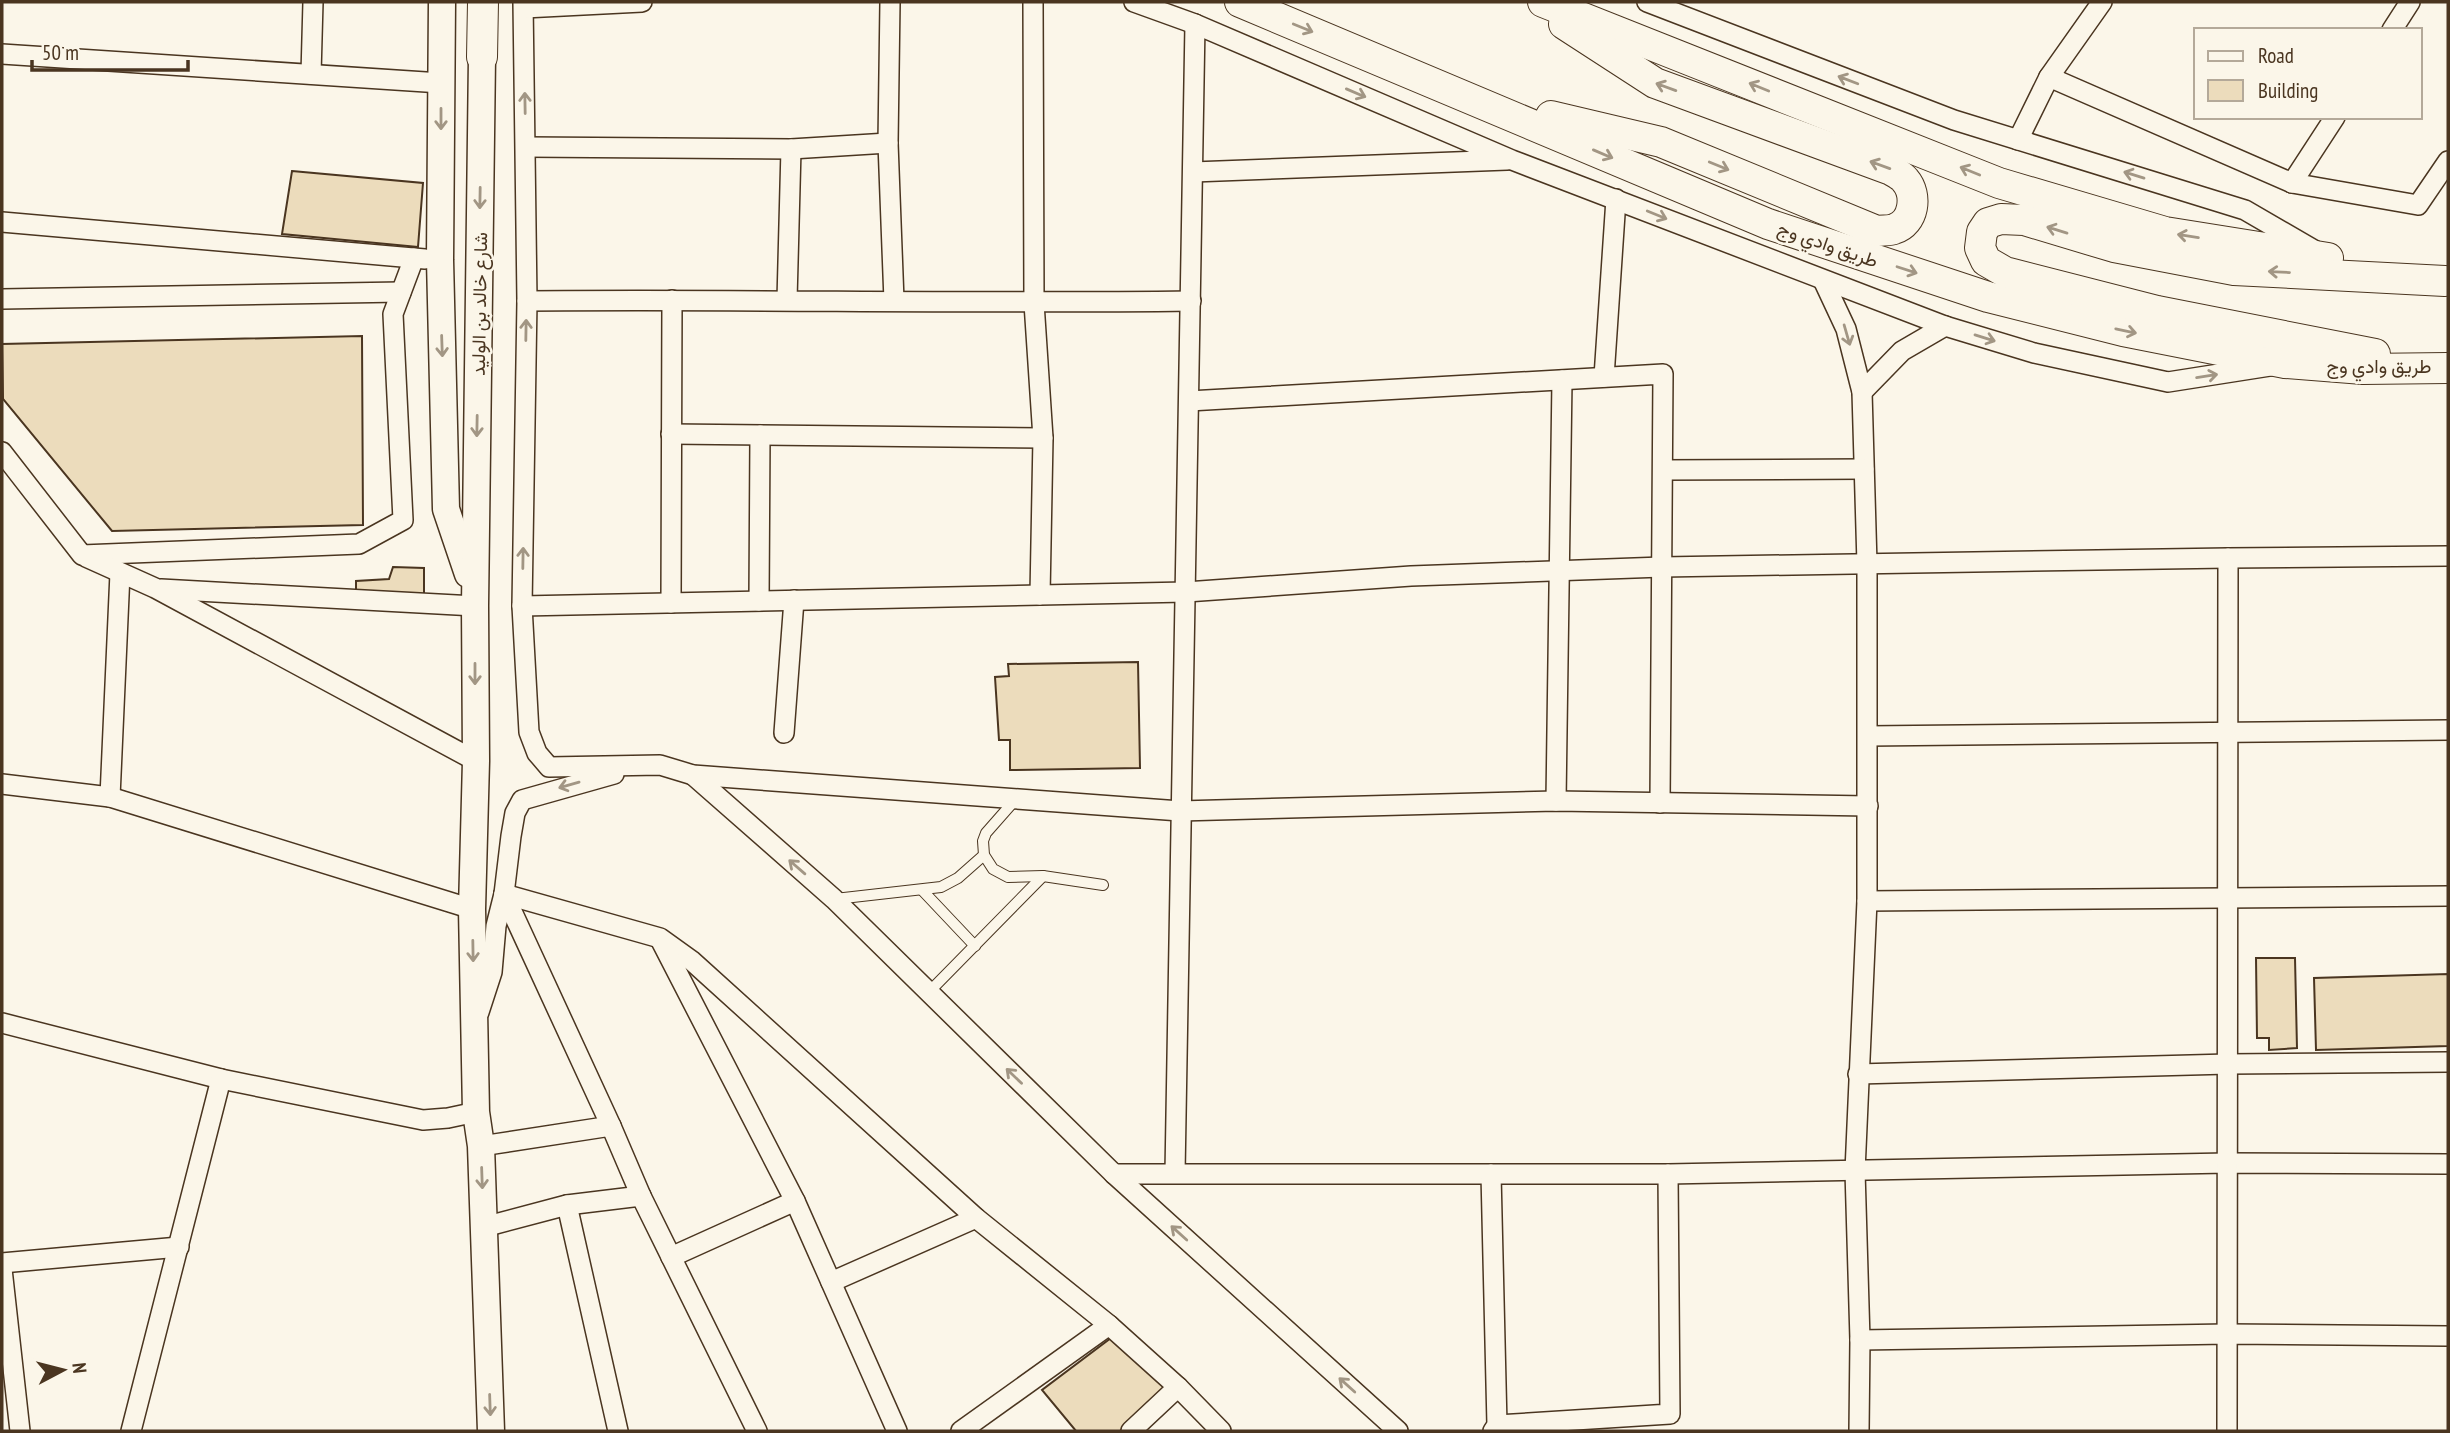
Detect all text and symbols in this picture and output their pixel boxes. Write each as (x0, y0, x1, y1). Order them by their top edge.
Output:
one-way arrow (1292, 22, 1314, 35)
scale bar (32, 28, 187, 72)
legend (2194, 28, 2422, 119)
text: 50 m (42, 39, 79, 66)
text: Road (2258, 42, 2294, 69)
one-way arrow (1838, 72, 1860, 85)
text: Building (2258, 77, 2318, 104)
one-way arrow (1656, 80, 1678, 92)
one-way arrow (1748, 80, 1770, 93)
one-way arrow (1345, 87, 1366, 100)
one-way arrow (519, 92, 532, 115)
one-way arrow (434, 107, 448, 130)
one-way arrow (1592, 148, 1614, 161)
one-way arrow (1869, 158, 1891, 171)
one-way arrow (1708, 160, 1730, 173)
one-way arrow (1960, 164, 1981, 177)
one-way arrow (2123, 168, 2145, 181)
one-way arrow (474, 187, 487, 210)
one-way arrow (1646, 210, 1668, 223)
street label: طريق وادي وج (1773, 216, 1881, 276)
one-way arrow (2046, 223, 2068, 236)
one-way arrow (2177, 229, 2200, 242)
street label: شارع خالد بن الوليد (466, 232, 493, 376)
one-way arrow (1896, 265, 1918, 278)
one-way arrow (2268, 266, 2291, 279)
one-way arrow (520, 319, 533, 342)
one-way arrow (1842, 324, 1855, 346)
one-way arrow (2114, 325, 2137, 339)
one-way arrow (1974, 333, 1996, 346)
one-way arrow (435, 335, 449, 358)
street label: طريق وادي وج (2327, 354, 2431, 382)
one-way arrow (2195, 369, 2218, 382)
one-way arrow (470, 414, 484, 437)
one-way arrow (516, 546, 529, 569)
one-way arrow (468, 662, 482, 685)
one-way arrow (559, 780, 581, 793)
one-way arrow (789, 859, 807, 875)
one-way arrow (466, 939, 480, 962)
one-way arrow (1006, 1067, 1023, 1084)
one-way arrow (476, 1166, 489, 1189)
one-way arrow (1171, 1224, 1188, 1241)
north arrow (28, 1335, 98, 1405)
text: N (67, 1361, 92, 1374)
one-way arrow (1339, 1377, 1356, 1394)
one-way arrow (483, 1393, 497, 1416)

